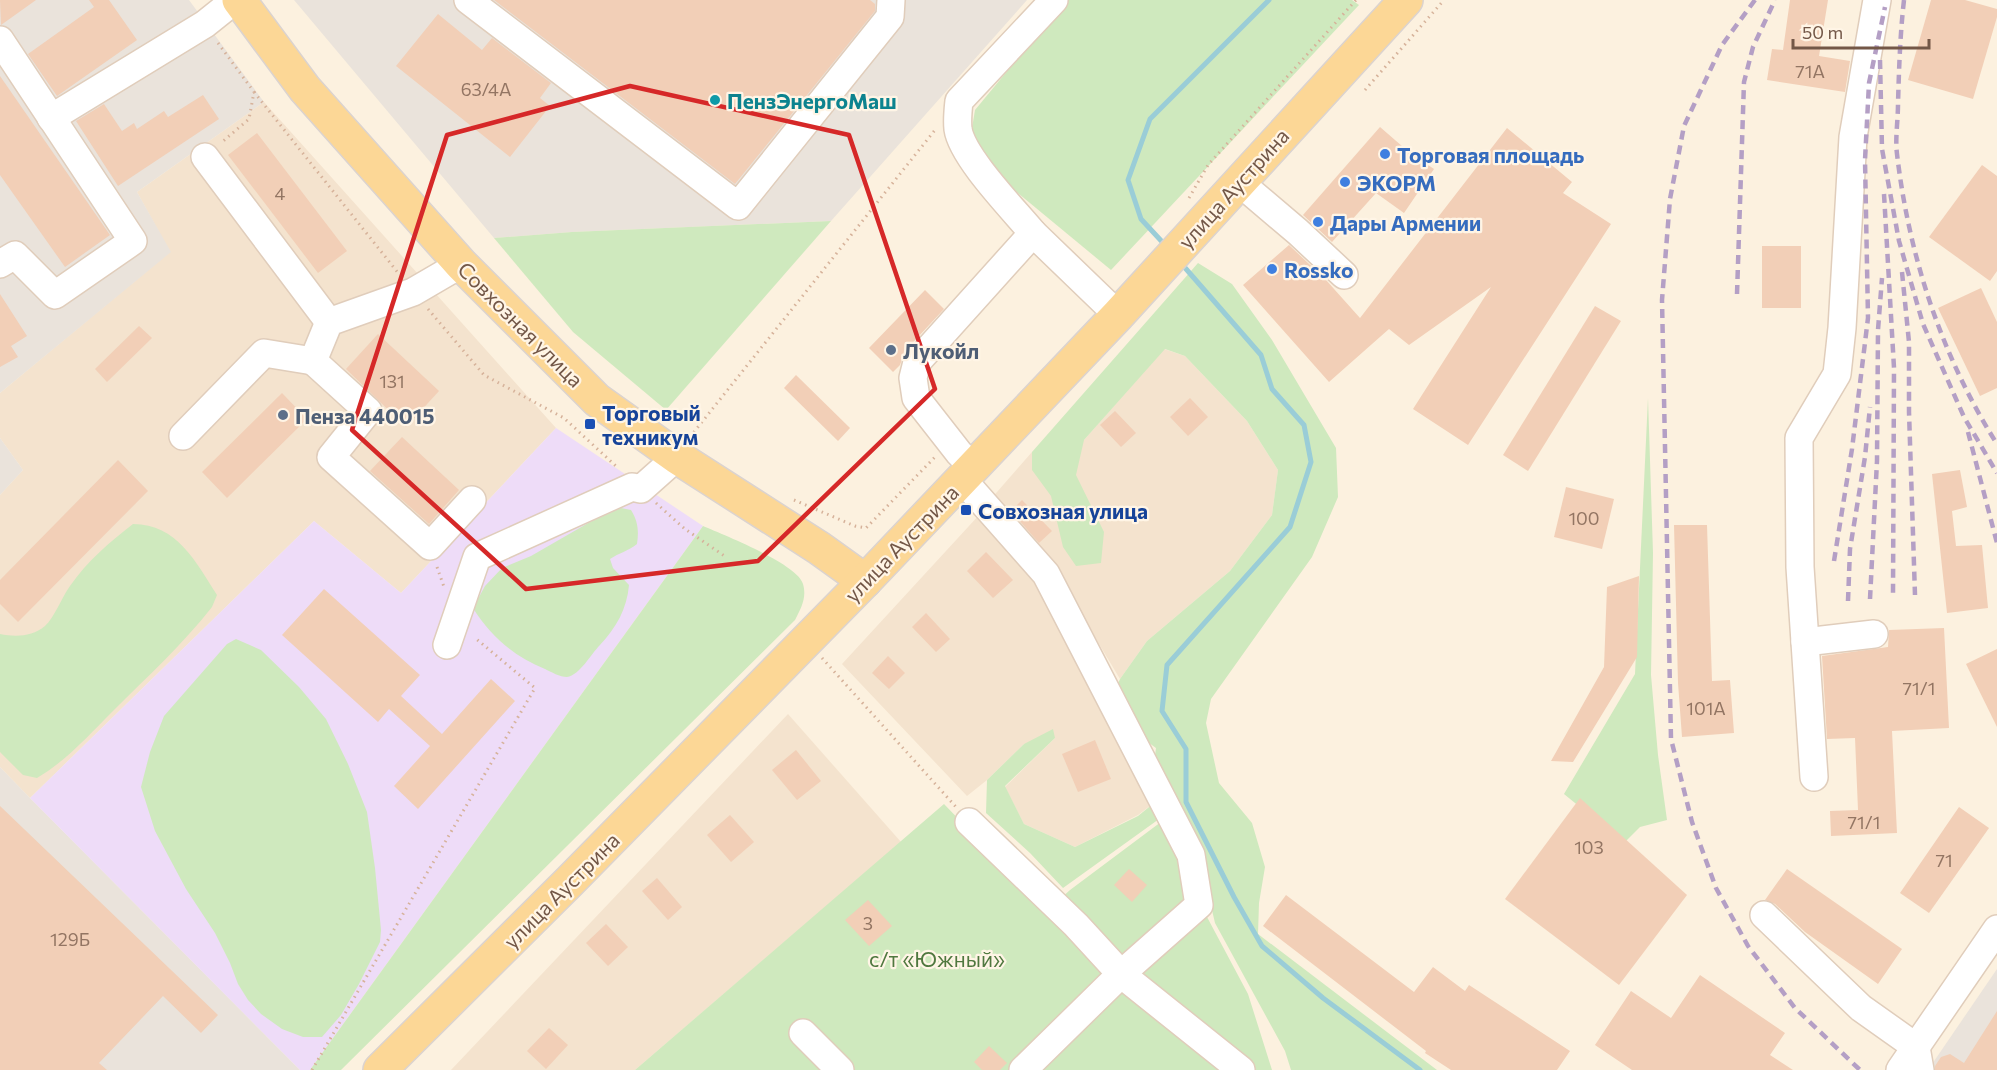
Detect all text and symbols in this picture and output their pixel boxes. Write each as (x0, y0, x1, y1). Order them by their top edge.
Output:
scale bar (1793, 12, 1930, 50)
text: 50 m (1802, 21, 1843, 43)
house number: 71А (1795, 60, 1825, 82)
house number: 63/4А (461, 78, 511, 100)
place label: ПензЭнергоМаш (727, 88, 897, 113)
marker: ПензЭнергоМаш (708, 93, 722, 107)
street label: улица Аустрина (1172, 123, 1294, 253)
place label: Торговая площадь (1397, 142, 1584, 167)
marker: Торговая площадь (1378, 147, 1392, 161)
place label: ЭКОРМ (1357, 170, 1436, 195)
marker: ЭКОРМ (1338, 175, 1352, 189)
house number: 4 (275, 182, 286, 204)
place label: Дары Армении (1330, 210, 1481, 235)
marker: Дары Армении (1311, 215, 1325, 229)
street label: Совхозная улица (453, 256, 589, 392)
place label: Rossko (1284, 257, 1354, 282)
marker: Rossko (1265, 262, 1279, 276)
place label: Лукойл (903, 338, 979, 363)
marker: Лукойл (884, 343, 898, 357)
house number: 131 (379, 370, 405, 392)
place label: Торговый техникум (602, 400, 701, 449)
place label: Пенза 440015 (295, 403, 435, 428)
marker: Пенза 440015 (276, 408, 290, 422)
marker: Торговый техникум (583, 417, 597, 431)
street label: улица Аустрина (839, 479, 963, 607)
place label: Совхозная улица (978, 498, 1148, 523)
marker: Совхозная улица (959, 503, 973, 517)
house number: 100 (1568, 507, 1600, 529)
house number: 71/1 (1903, 677, 1935, 699)
house number: 101А (1686, 697, 1726, 719)
house number: 71/1 (1848, 811, 1880, 833)
street label: улица Аустрина (498, 827, 624, 953)
house number: 103 (1574, 836, 1604, 858)
house number: 71 (1935, 849, 1953, 871)
house number: 3 (863, 912, 873, 934)
house number: 129Б (50, 928, 90, 950)
park label: с/т «Южный» (869, 946, 1005, 971)

